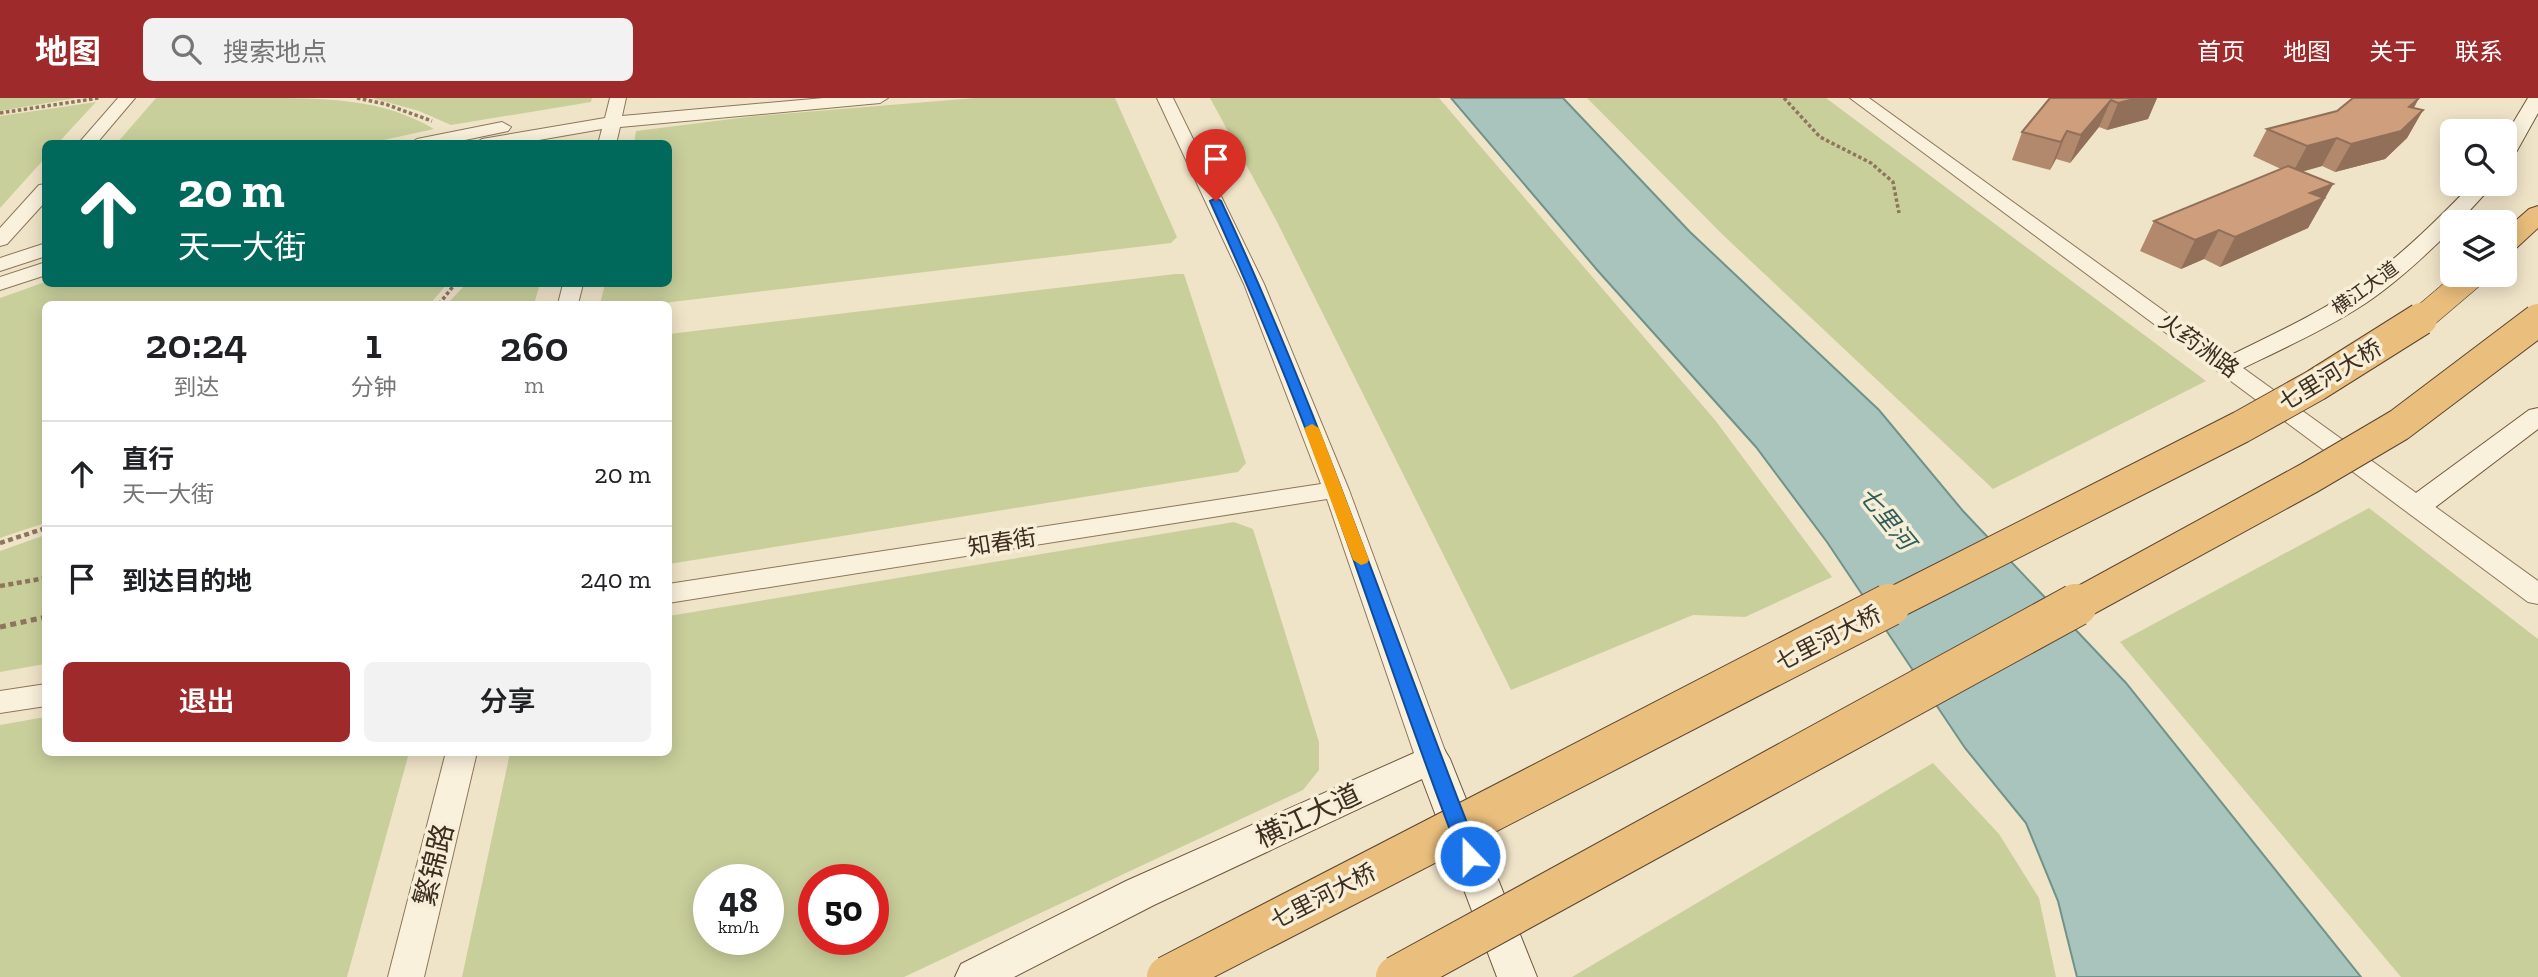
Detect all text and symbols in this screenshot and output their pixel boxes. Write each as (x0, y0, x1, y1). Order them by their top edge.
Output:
search box (143, 18, 633, 81)
icon: search (167, 30, 205, 68)
text: 地图 (35, 32, 101, 71)
text: 搜索地点 (223, 36, 327, 68)
text: 首页 (2197, 37, 2245, 66)
text: 地图 (2283, 37, 2331, 66)
text: 关于 (2369, 37, 2417, 66)
text: 联系 (2455, 37, 2503, 66)
map controls (2440, 119, 2517, 287)
button: search (2440, 119, 2517, 196)
pin (1186, 129, 1246, 201)
icon: arrive (1197, 140, 1235, 178)
text: 20 m (178, 161, 285, 220)
icon: ahead (63, 168, 154, 259)
button: layers (2440, 210, 2517, 287)
text: 天一大街 (178, 228, 306, 266)
street label: 横江大道 (2327, 256, 2403, 320)
street label: 火药洲路 (2154, 307, 2244, 383)
text: 20:24 (145, 318, 247, 369)
text: 1 (365, 318, 382, 369)
text: 260 (500, 321, 569, 372)
street label: 七里河大桥 (2274, 333, 2386, 417)
text: m (524, 371, 544, 399)
text: 到达 (173, 373, 219, 401)
text: 分钟 (351, 373, 397, 401)
text: 直行 (122, 443, 174, 475)
icon: ahead (63, 455, 101, 493)
text: 20 m (594, 458, 651, 490)
text: 天一大街 (122, 480, 214, 508)
water label: 七里河 (1853, 481, 1923, 558)
street label: 知春街 (966, 523, 1038, 561)
icon: arrive (63, 560, 101, 598)
text: 240 m (580, 563, 651, 595)
text: 到达目的地 (122, 565, 252, 597)
street label: 七里河大桥 (1770, 599, 1886, 677)
button: 退出 (63, 662, 350, 742)
button: 分享 (364, 662, 651, 742)
street label: 横江大道 (1250, 777, 1366, 855)
position arrow (1433, 819, 1507, 893)
street label: 繁锦路 (408, 820, 460, 910)
street label: 七里河大桥 (1265, 857, 1381, 935)
speed limit sign: 50 (798, 864, 889, 955)
text: 48 (719, 879, 758, 921)
text: km/h (718, 916, 759, 938)

